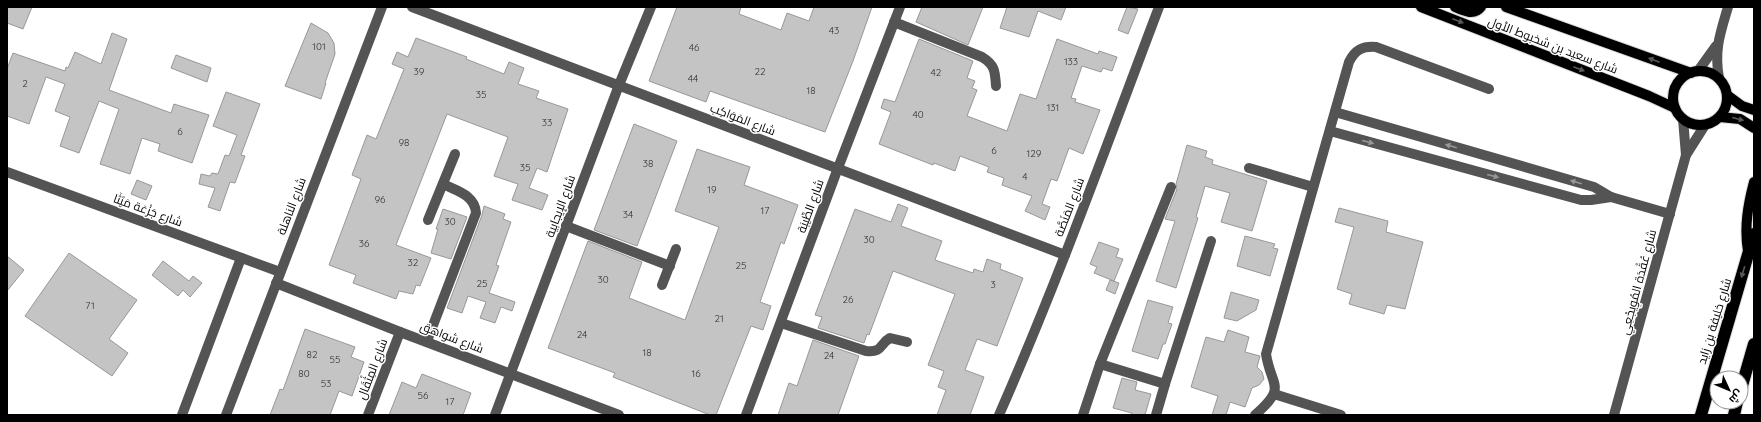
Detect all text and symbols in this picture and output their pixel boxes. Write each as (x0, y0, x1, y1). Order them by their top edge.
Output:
street label: شارع سعيد بن شخبوط الأول (1486, 13, 1620, 78)
one-way arrow (1452, 19, 1464, 25)
house number: 43 (829, 24, 839, 37)
house number: 101 (312, 40, 326, 53)
house number: 46 (689, 41, 700, 54)
house number: 133 (1064, 55, 1078, 68)
one-way arrow (1647, 56, 1659, 62)
house number: 39 (414, 65, 425, 78)
house number: 22 (754, 65, 766, 78)
house number: 42 (931, 66, 942, 79)
one-way arrow (1573, 66, 1585, 72)
house number: 44 (688, 72, 698, 85)
house number: 2 (22, 77, 28, 90)
house number: 18 (806, 84, 816, 97)
house number: 35 (476, 88, 486, 101)
street label: شارع المَوَاكِب (708, 100, 778, 139)
house number: 131 (1047, 101, 1059, 114)
house number: 40 (912, 108, 924, 121)
house number: 33 (542, 116, 552, 129)
one-way arrow (1732, 116, 1744, 122)
house number: 6 (177, 125, 183, 138)
house number: 98 (399, 136, 409, 149)
one-way arrow (1362, 139, 1374, 145)
one-way arrow (1444, 143, 1456, 149)
house number: 6 (991, 144, 997, 157)
house number: 129 (1027, 147, 1042, 160)
house number: 38 (643, 157, 653, 170)
house number: 35 (520, 161, 530, 174)
house number: 4 (1022, 170, 1028, 183)
street label: شارع الإيجابية (542, 173, 579, 240)
one-way arrow (1488, 173, 1500, 179)
street label: شارع الناهلة (273, 175, 310, 237)
street label: شارع المَنَصَّة (1051, 175, 1088, 239)
street label: شارع الطِّيبَة (793, 177, 828, 235)
one-way arrow (1569, 179, 1581, 185)
house number: 19 (707, 183, 717, 196)
street label: شارع جَزْعَة مَيْثَا (111, 191, 185, 230)
house number: 96 (375, 193, 386, 206)
house number: 17 (761, 204, 769, 217)
house number: 34 (623, 208, 633, 221)
house number: 30 (444, 215, 456, 228)
street label: شارع عُقْدَة المُوِيجْعِي (1617, 228, 1662, 337)
house number: 30 (863, 233, 875, 246)
house number: 36 (359, 237, 370, 250)
house number: 32 (408, 256, 419, 269)
house number: 25 (736, 259, 747, 272)
one-way arrow (1740, 266, 1746, 278)
house number: 30 (597, 273, 609, 286)
street label: شارع خليفة بن زايد (1694, 276, 1735, 366)
house number: 25 (477, 277, 488, 290)
house number: 3 (990, 278, 996, 291)
house number: 26 (843, 293, 854, 306)
house number: 71 (85, 299, 95, 312)
house number: 21 (714, 312, 724, 325)
street label: شارع شواهق (418, 318, 486, 357)
house number: 24 (577, 328, 587, 341)
street label: شارع المِثْقَال (352, 336, 391, 402)
house number: 18 (642, 346, 652, 359)
house number: 82 (307, 348, 318, 361)
house number: 24 (824, 349, 834, 362)
house number: 55 (330, 353, 340, 366)
house number: 80 (298, 367, 310, 380)
house number: 16 (691, 367, 701, 380)
north arrow (1709, 370, 1749, 410)
house number: 53 (321, 377, 331, 390)
text: ش (1726, 387, 1746, 407)
house number: 56 (418, 389, 429, 402)
house number: 17 (446, 395, 454, 408)

